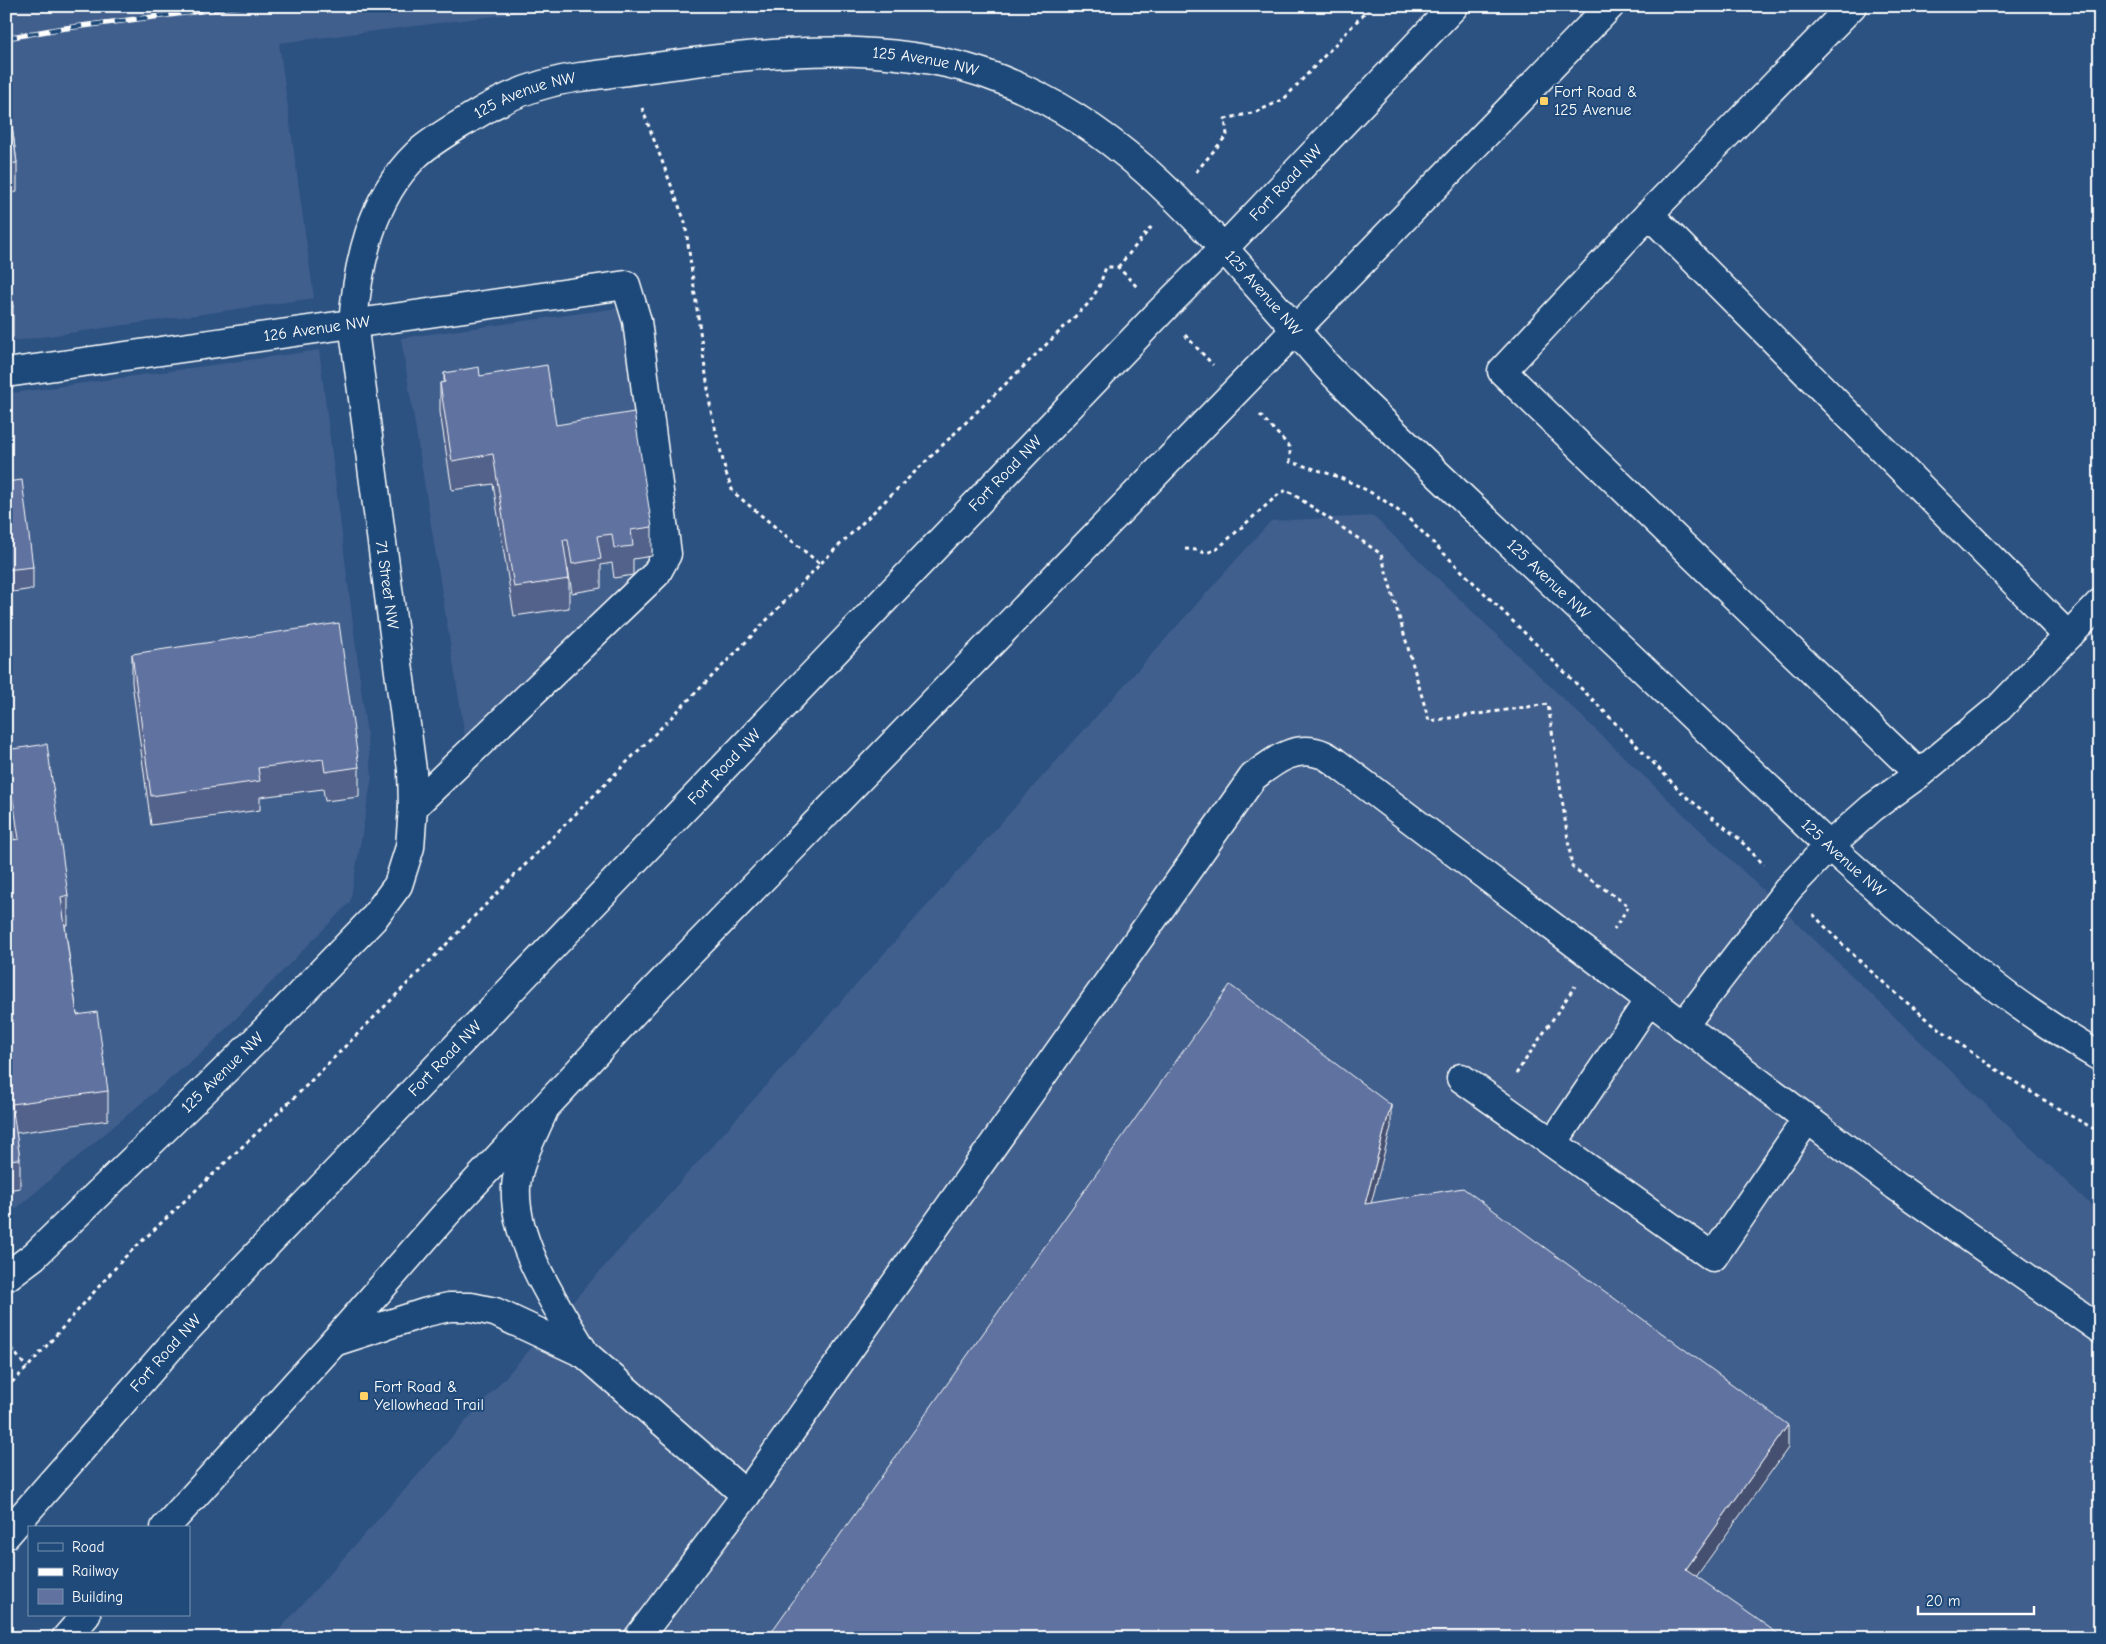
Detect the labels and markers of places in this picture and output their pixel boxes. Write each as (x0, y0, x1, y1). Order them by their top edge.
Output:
place label: Fort Road & 125 Avenue (1554, 83, 1637, 119)
marker: Fort Road & 125 Avenue (1538, 95, 1550, 107)
place label: Fort Road & Yellowhead Trail (374, 1378, 484, 1414)
marker: Fort Road & Yellowhead Trail (358, 1390, 370, 1402)

